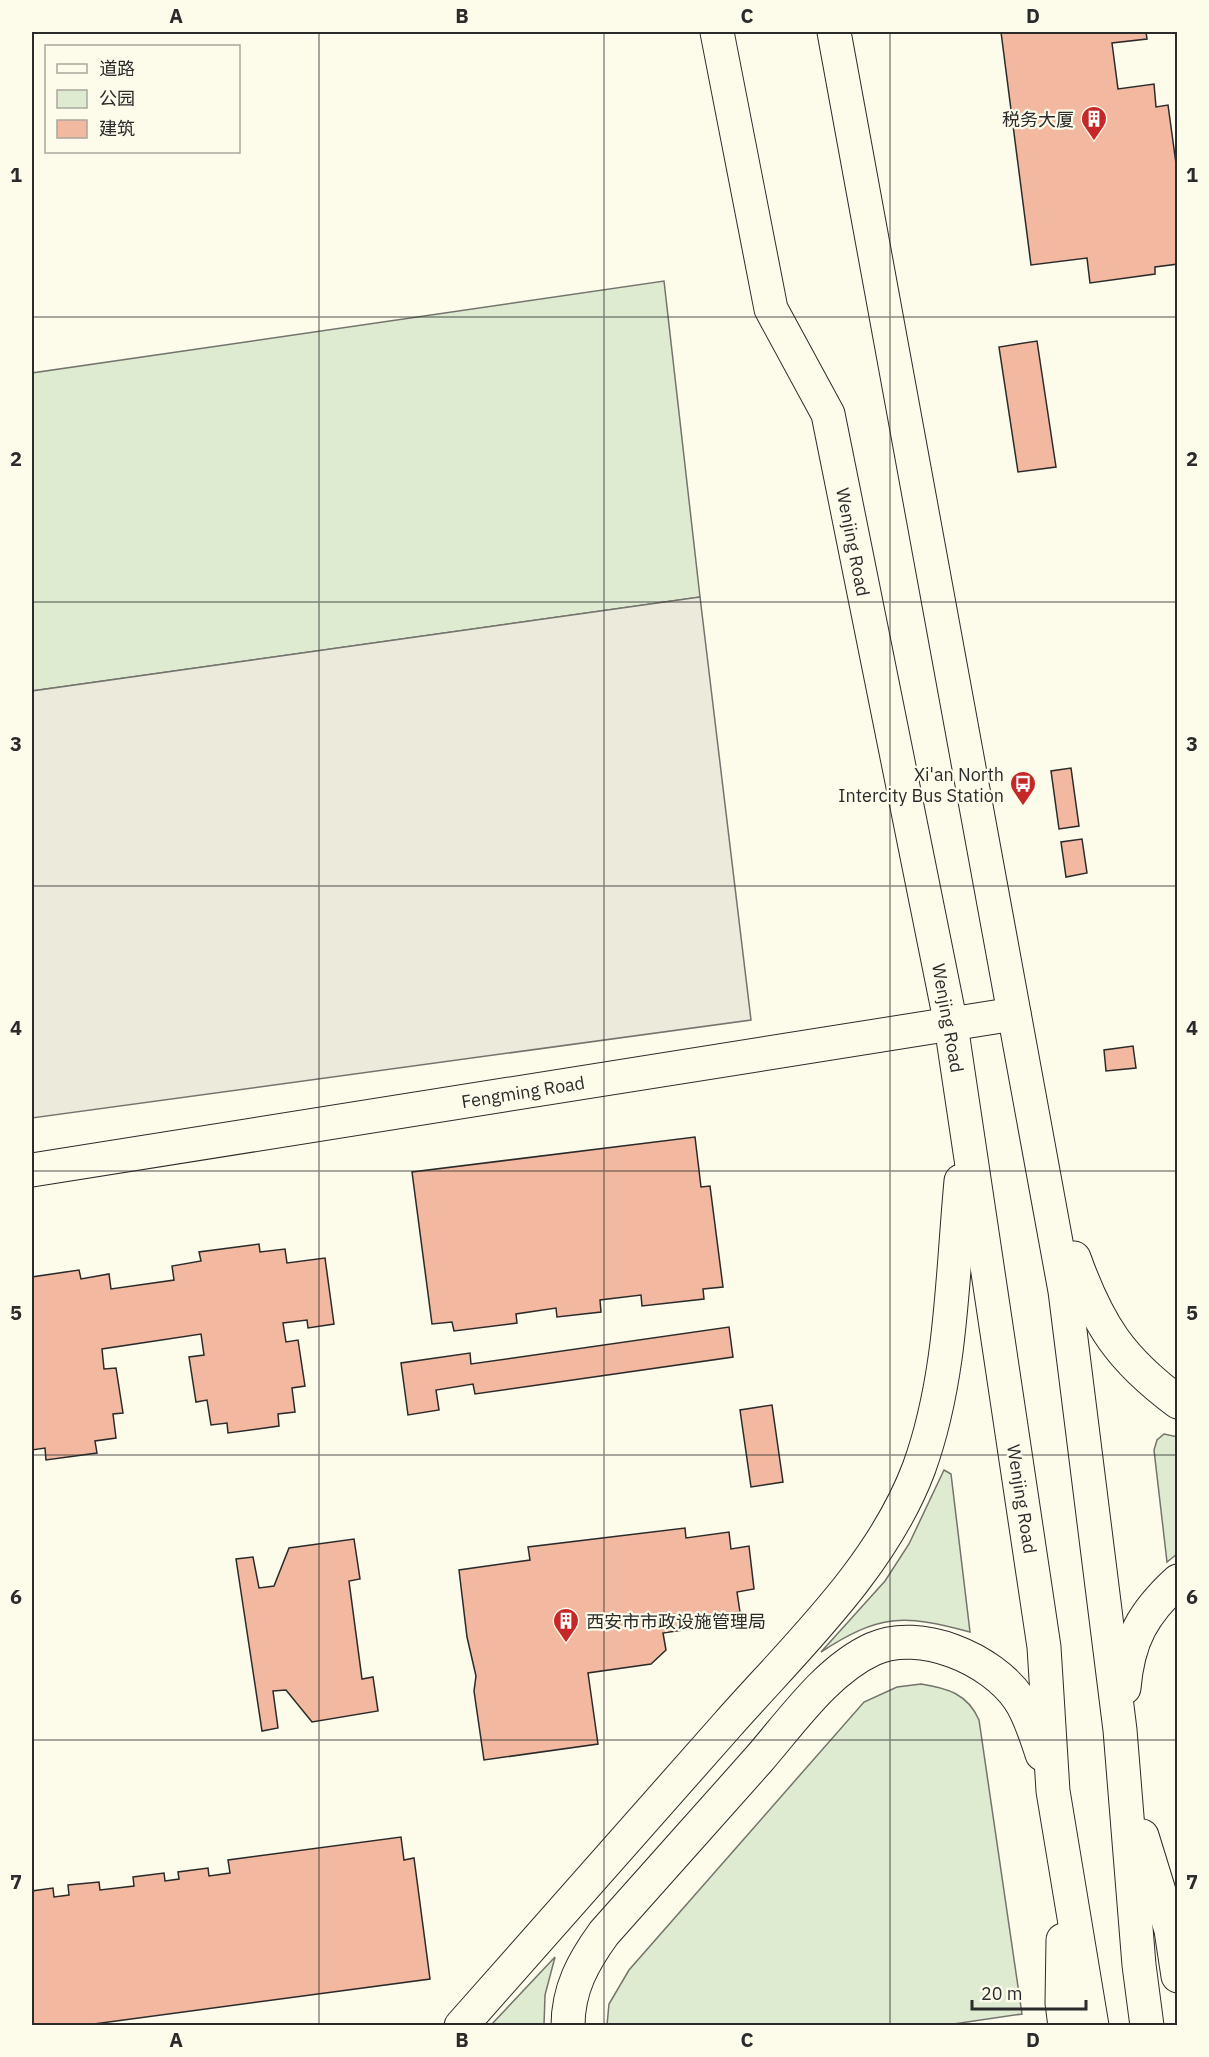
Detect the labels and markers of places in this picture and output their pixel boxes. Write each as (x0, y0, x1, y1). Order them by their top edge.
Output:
building icon: 税务大厦 (1079, 104, 1109, 142)
place label: 税务大厦 (1002, 108, 1074, 131)
place label: Xi'an North Intercity Bus Station (838, 763, 1004, 807)
bus stop icon: Xi'an North Intercity Bus Station (1008, 769, 1038, 807)
building icon: 西安市市政设施管理局 (551, 1606, 581, 1644)
place label: 西安市市政设施管理局 (586, 1610, 766, 1633)

